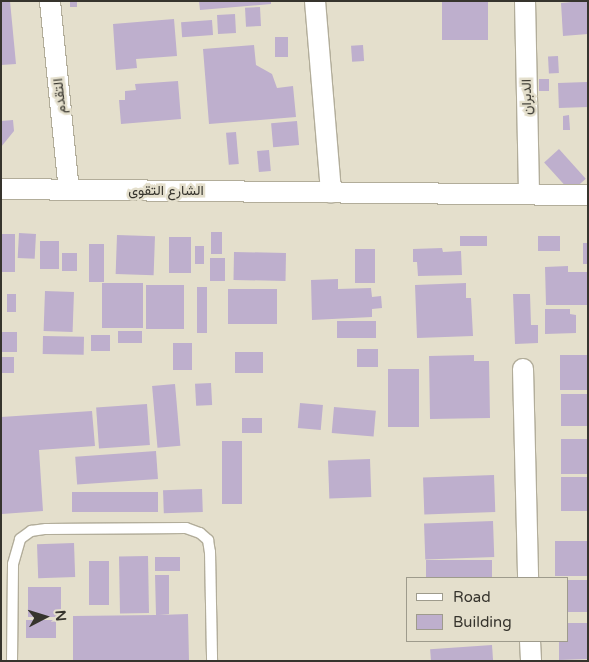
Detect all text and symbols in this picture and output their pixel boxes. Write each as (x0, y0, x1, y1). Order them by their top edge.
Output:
street label: التقدم (50, 78, 70, 114)
street label: الدبران (518, 79, 536, 115)
street label: الشارع التقوى (128, 183, 204, 199)
legend (406, 577, 569, 642)
text: Road (453, 588, 491, 606)
north arrow (20, 592, 70, 642)
text: N (51, 609, 69, 622)
text: Building (453, 613, 512, 631)

